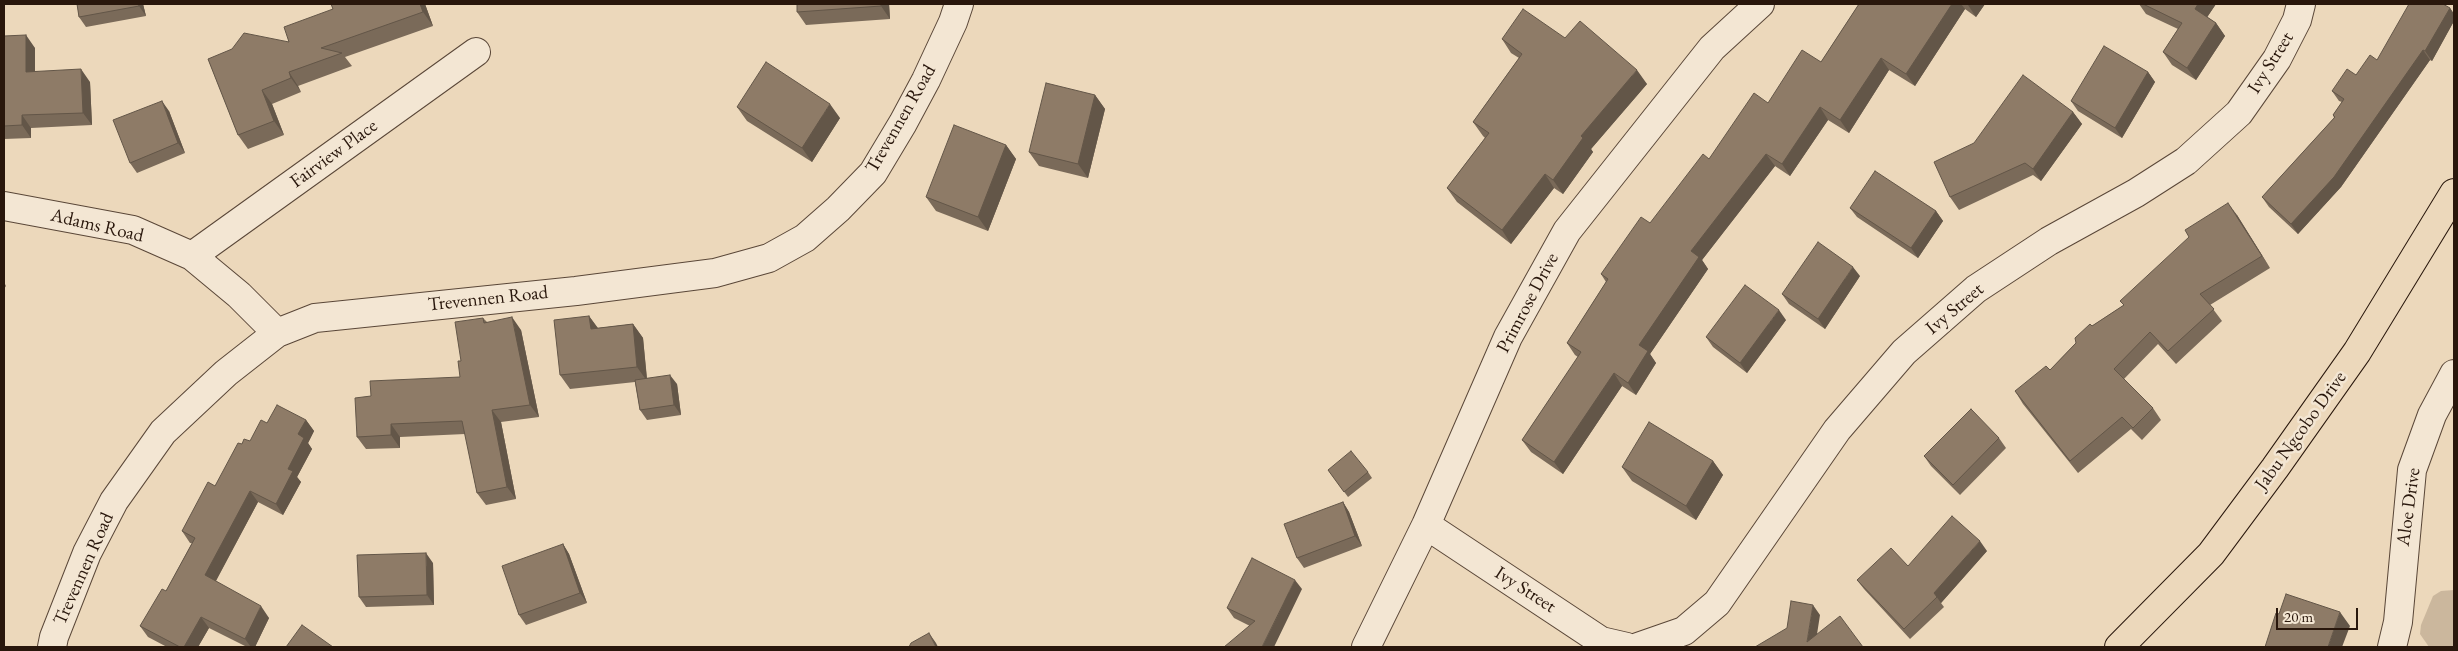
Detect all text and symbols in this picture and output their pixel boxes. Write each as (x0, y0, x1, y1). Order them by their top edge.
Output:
street label: Ivy Street (2243, 28, 2299, 98)
street label: Trevennen Road (861, 61, 941, 177)
street label: Fairview Place (286, 115, 382, 193)
street label: Adams Road (48, 204, 146, 248)
street label: Primrose Drive (1492, 249, 1564, 357)
street label: Ivy Street (1921, 278, 1989, 340)
street label: Trevennen Road (427, 281, 549, 317)
street label: Jabu Ngcobo Drive (2250, 367, 2352, 495)
street label: Aloe Drive (2392, 466, 2426, 548)
street label: Trevennen Road (49, 509, 119, 629)
street label: Ivy Street (1490, 562, 1560, 618)
scale bar (2278, 598, 2360, 630)
text: 20 m (2284, 607, 2313, 626)

